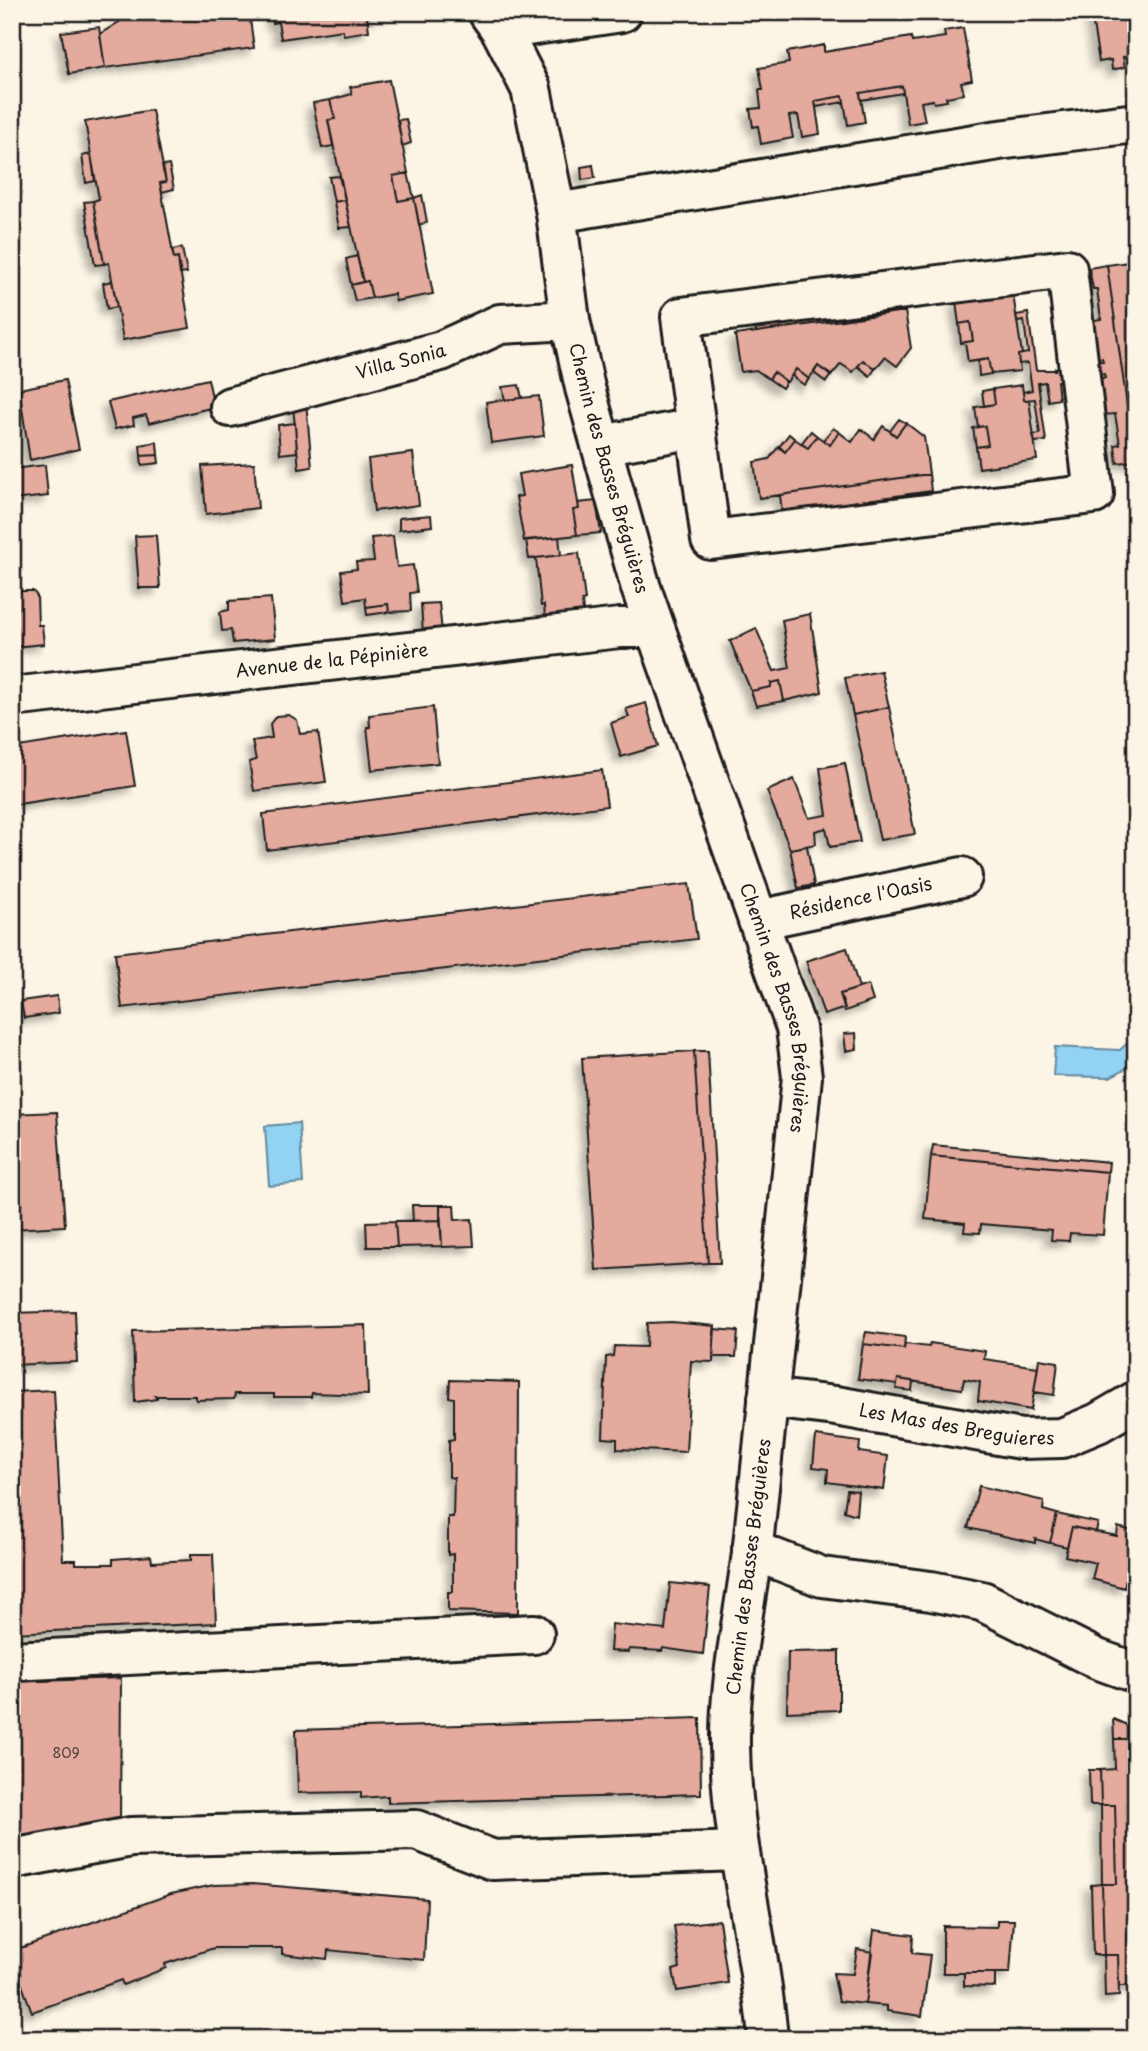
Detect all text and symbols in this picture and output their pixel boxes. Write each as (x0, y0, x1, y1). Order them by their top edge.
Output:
street label: Villa Sonia (353, 335, 449, 385)
street label: Chemin des Basses Bréguières (563, 340, 657, 597)
street label: Avenue de la Pépinière (234, 635, 430, 684)
street label: Résidence l'Oasis (787, 869, 934, 925)
street label: Chemin des Basses Bréguières (734, 879, 817, 1135)
street label: Les Mas des Breguieres (857, 1395, 1055, 1451)
street label: Chemin des Basses Bréguières (718, 1437, 777, 1697)
house number: 809 (52, 1742, 80, 1763)

